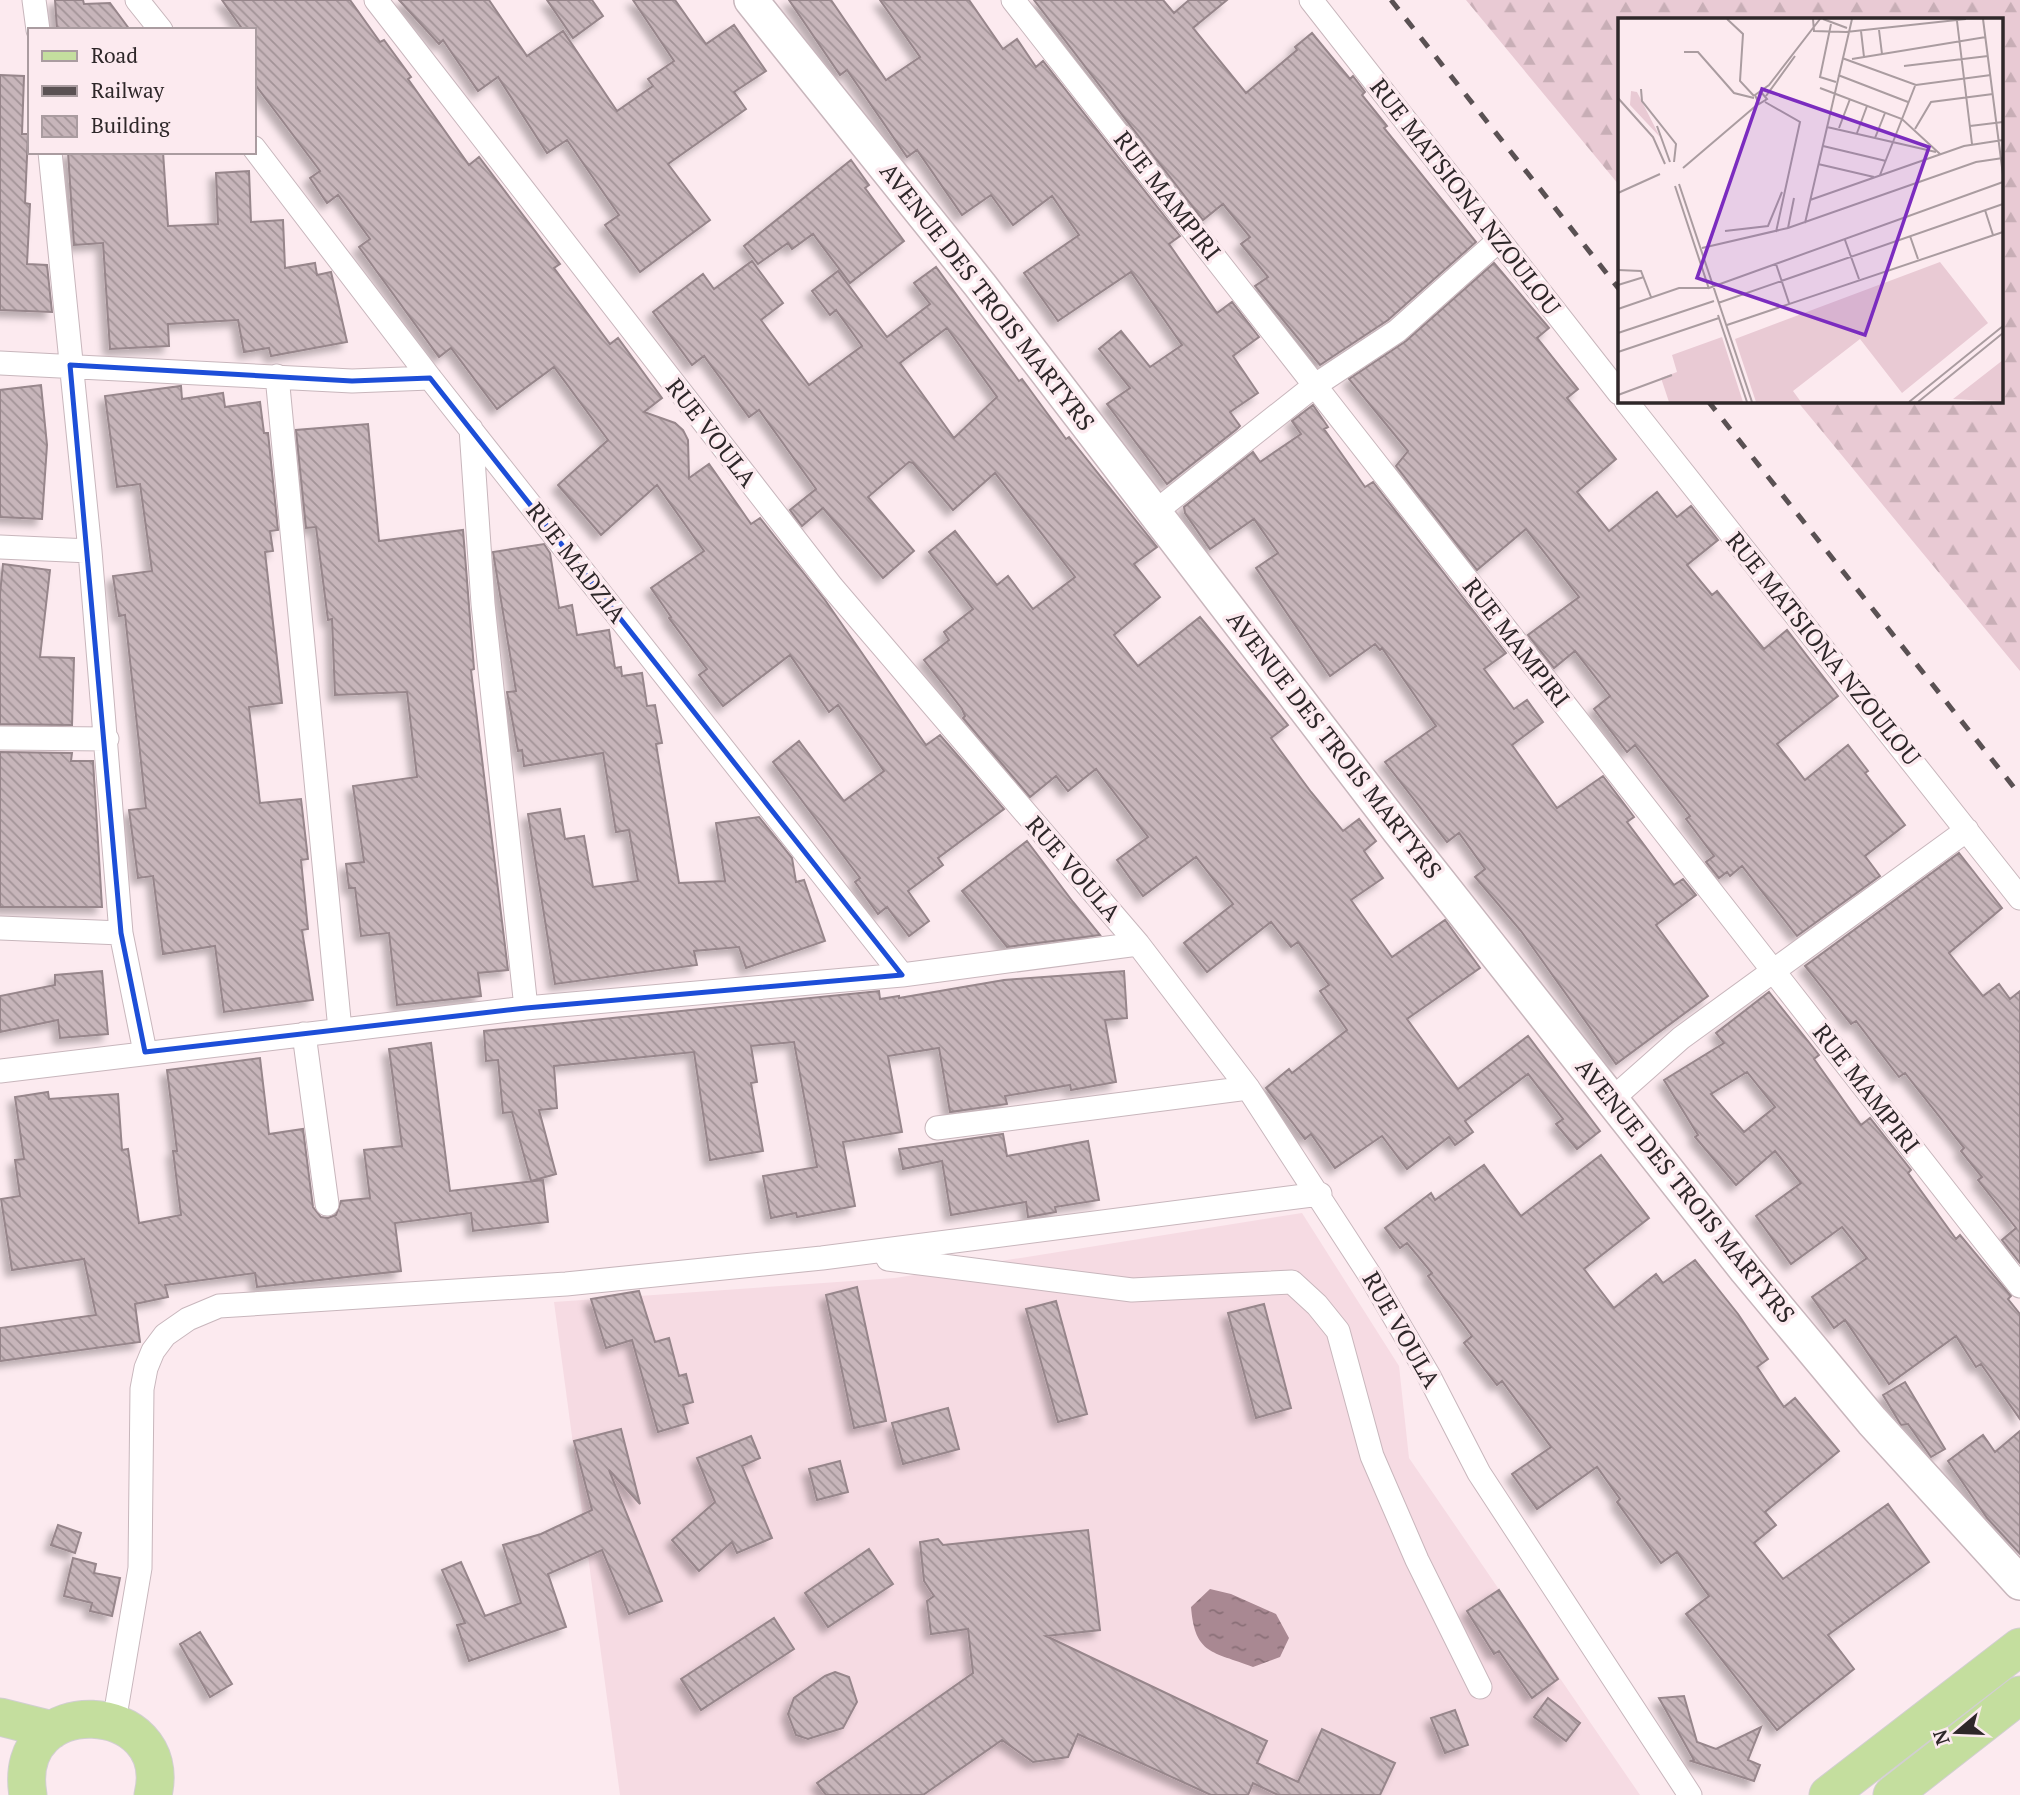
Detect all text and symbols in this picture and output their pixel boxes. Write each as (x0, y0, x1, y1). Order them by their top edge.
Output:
inset map (1618, 18, 2002, 402)
legend (28, 28, 256, 154)
text: Road (91, 41, 138, 69)
street label: RUE MATSIONA NZOULOU (1363, 72, 1568, 321)
text: Railway (91, 76, 165, 104)
text: Building (91, 111, 171, 139)
street label: RUE MAMPIRI (1107, 124, 1228, 267)
street label: AVENUE DES TROIS MARTYRS (873, 156, 1102, 437)
street label: RUE VOULA (659, 372, 765, 494)
street label: RUE MADZIA (520, 496, 634, 630)
street label: RUE MATSIONA NZOULOU (1720, 525, 1928, 772)
street label: RUE MAMPIRI (1456, 571, 1577, 714)
street label: AVENUE DES TROIS MARTYRS (1220, 604, 1449, 885)
street label: RUE VOULA (1019, 809, 1129, 928)
street label: RUE MAMPIRI (1806, 1017, 1927, 1160)
street label: AVENUE DES TROIS MARTYRS (1569, 1051, 1803, 1329)
street label: RUE VOULA (1356, 1265, 1448, 1394)
north arrow (1922, 1697, 1992, 1767)
text: N (1926, 1726, 1955, 1749)

